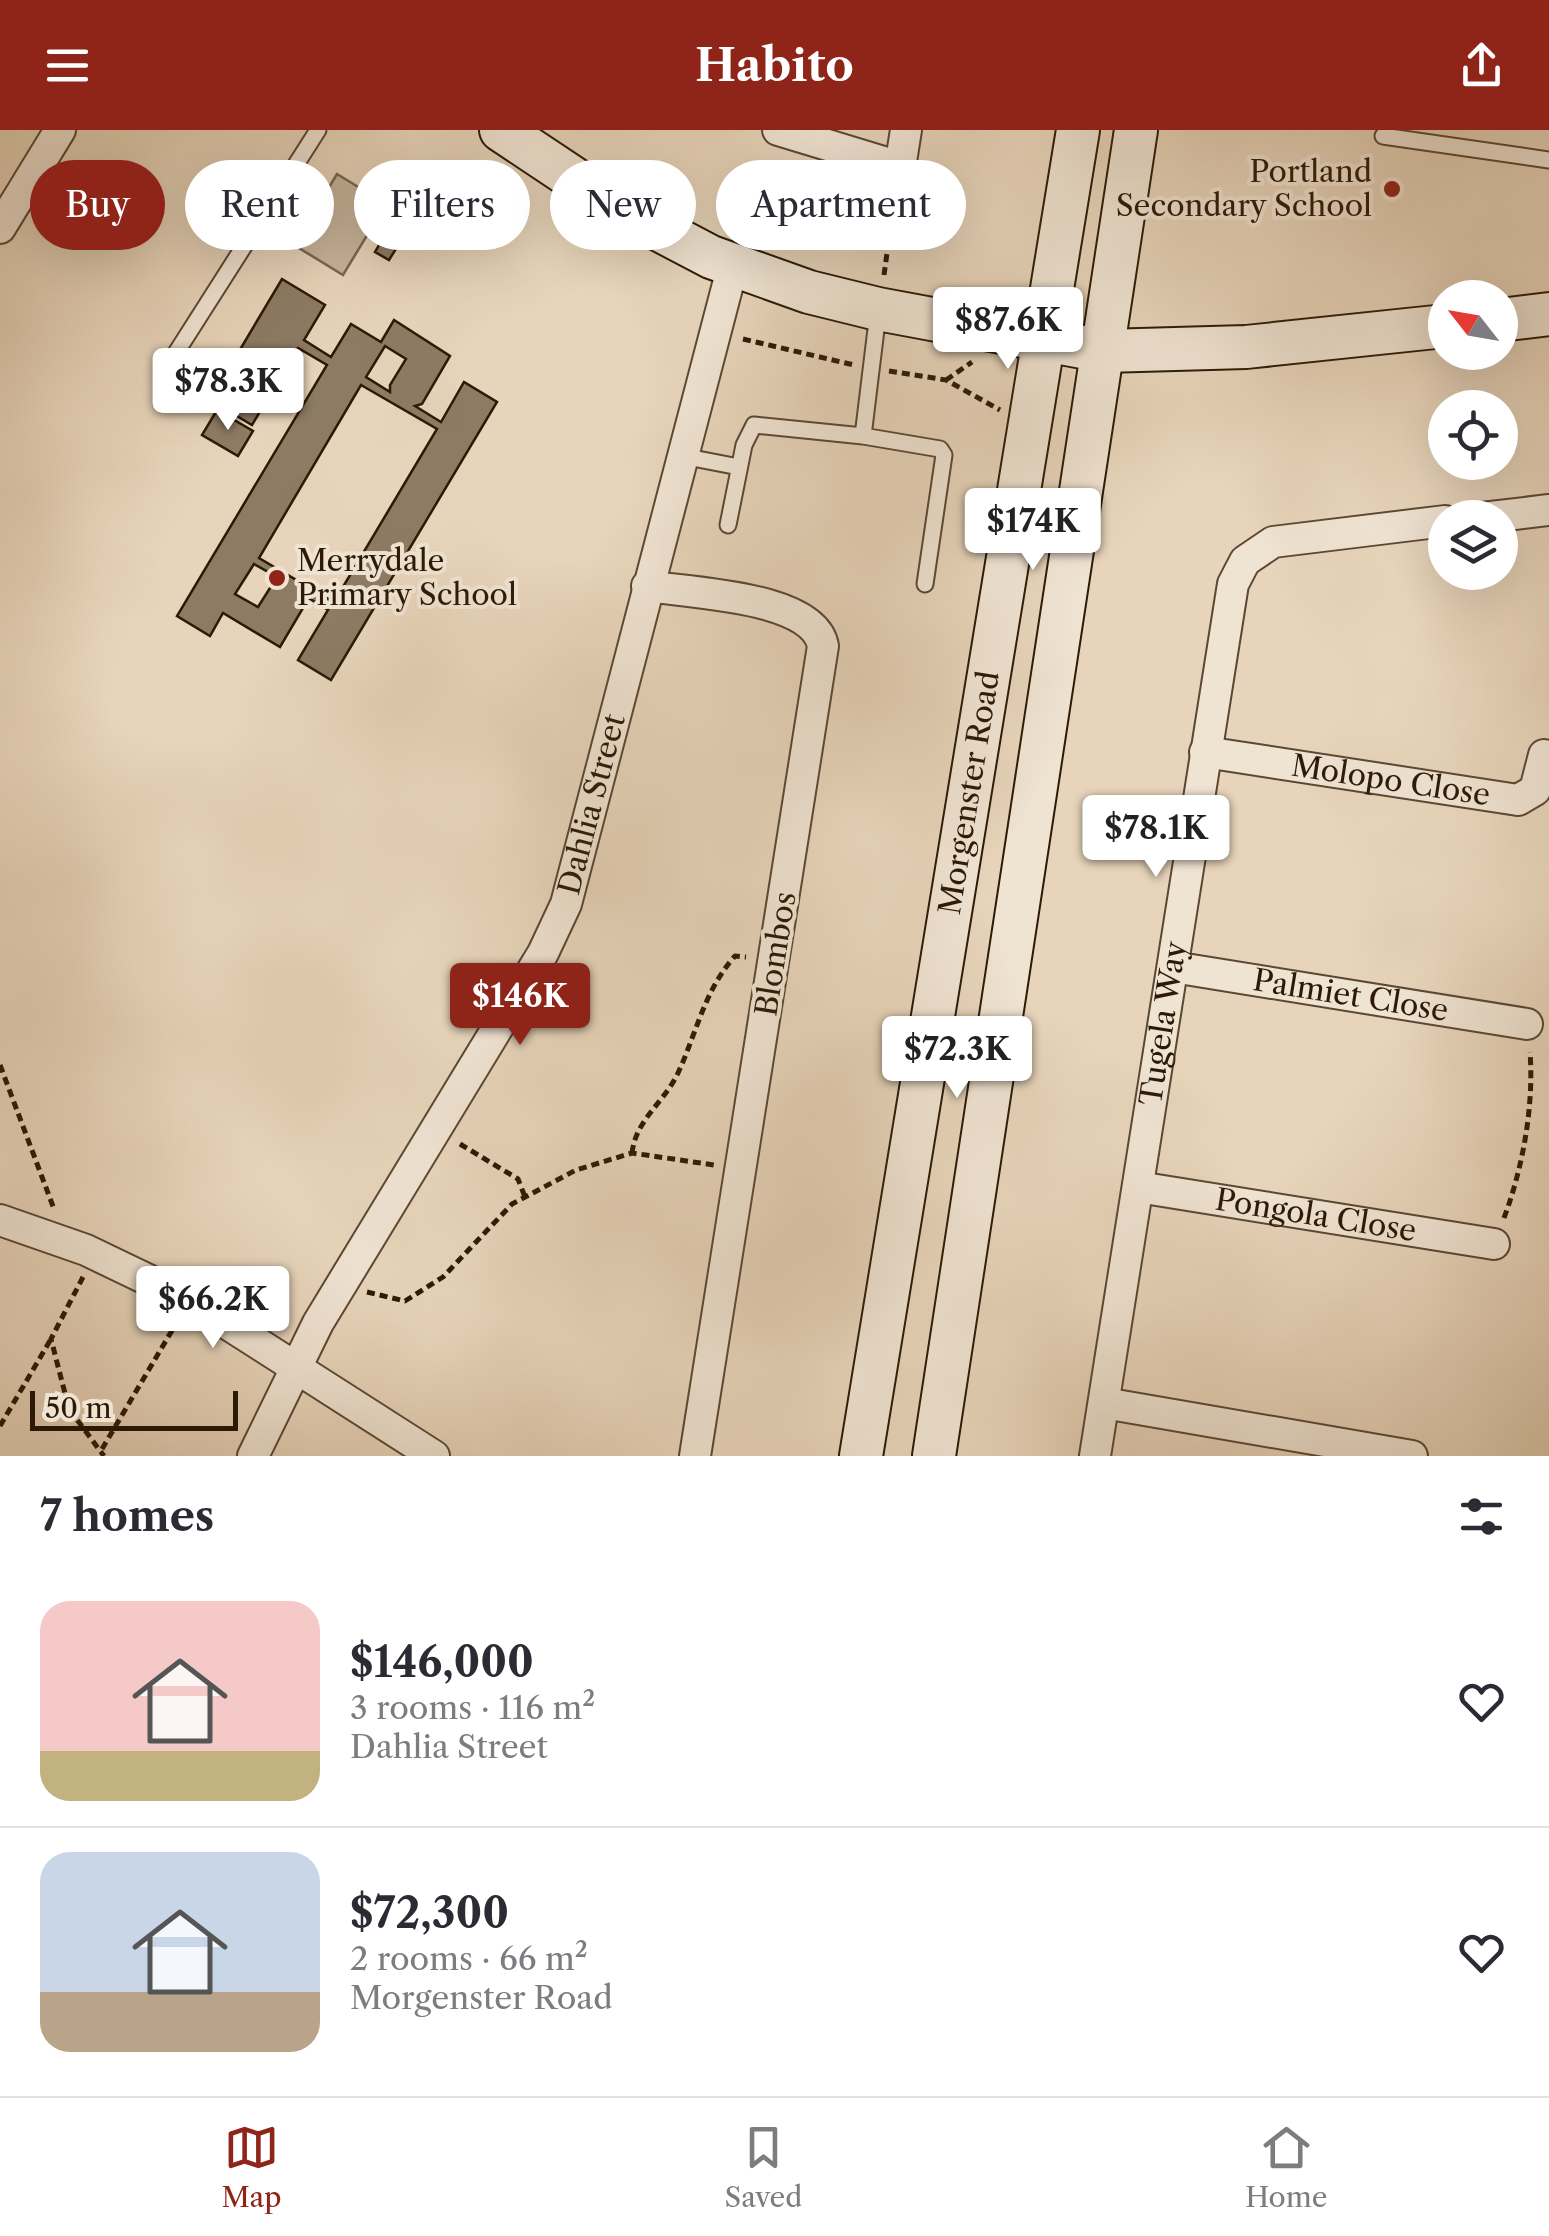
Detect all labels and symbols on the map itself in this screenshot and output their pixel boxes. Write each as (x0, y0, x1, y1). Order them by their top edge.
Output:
place label: Portland Secondary School (1116, 153, 1372, 224)
marker: Portland Secondary School (1381, 178, 1403, 200)
north arrow (1428, 280, 1518, 370)
pin: $87.6K (927, 287, 1089, 372)
pin: $78.3K (147, 348, 309, 433)
pin: $174K (963, 488, 1103, 573)
place label: Merrydale Primary School (297, 542, 517, 613)
marker: Merrydale Primary School (266, 567, 288, 589)
street label: Morgenster Road (931, 668, 1007, 917)
street label: Dahlia Street (550, 710, 633, 899)
street label: Molopo Close (1289, 747, 1493, 813)
pin: $78.1K (1075, 795, 1237, 880)
street label: Blombos (747, 889, 804, 1019)
street label: Tugela Way (1132, 938, 1194, 1108)
street label: Palmiet Close (1251, 961, 1451, 1029)
pin: $146K (450, 963, 590, 1048)
pin: $72.3K (876, 1016, 1038, 1101)
street label: Pongola Close (1213, 1181, 1419, 1249)
pin: $66.2K (132, 1266, 294, 1351)
scale bar (30, 1386, 238, 1430)

